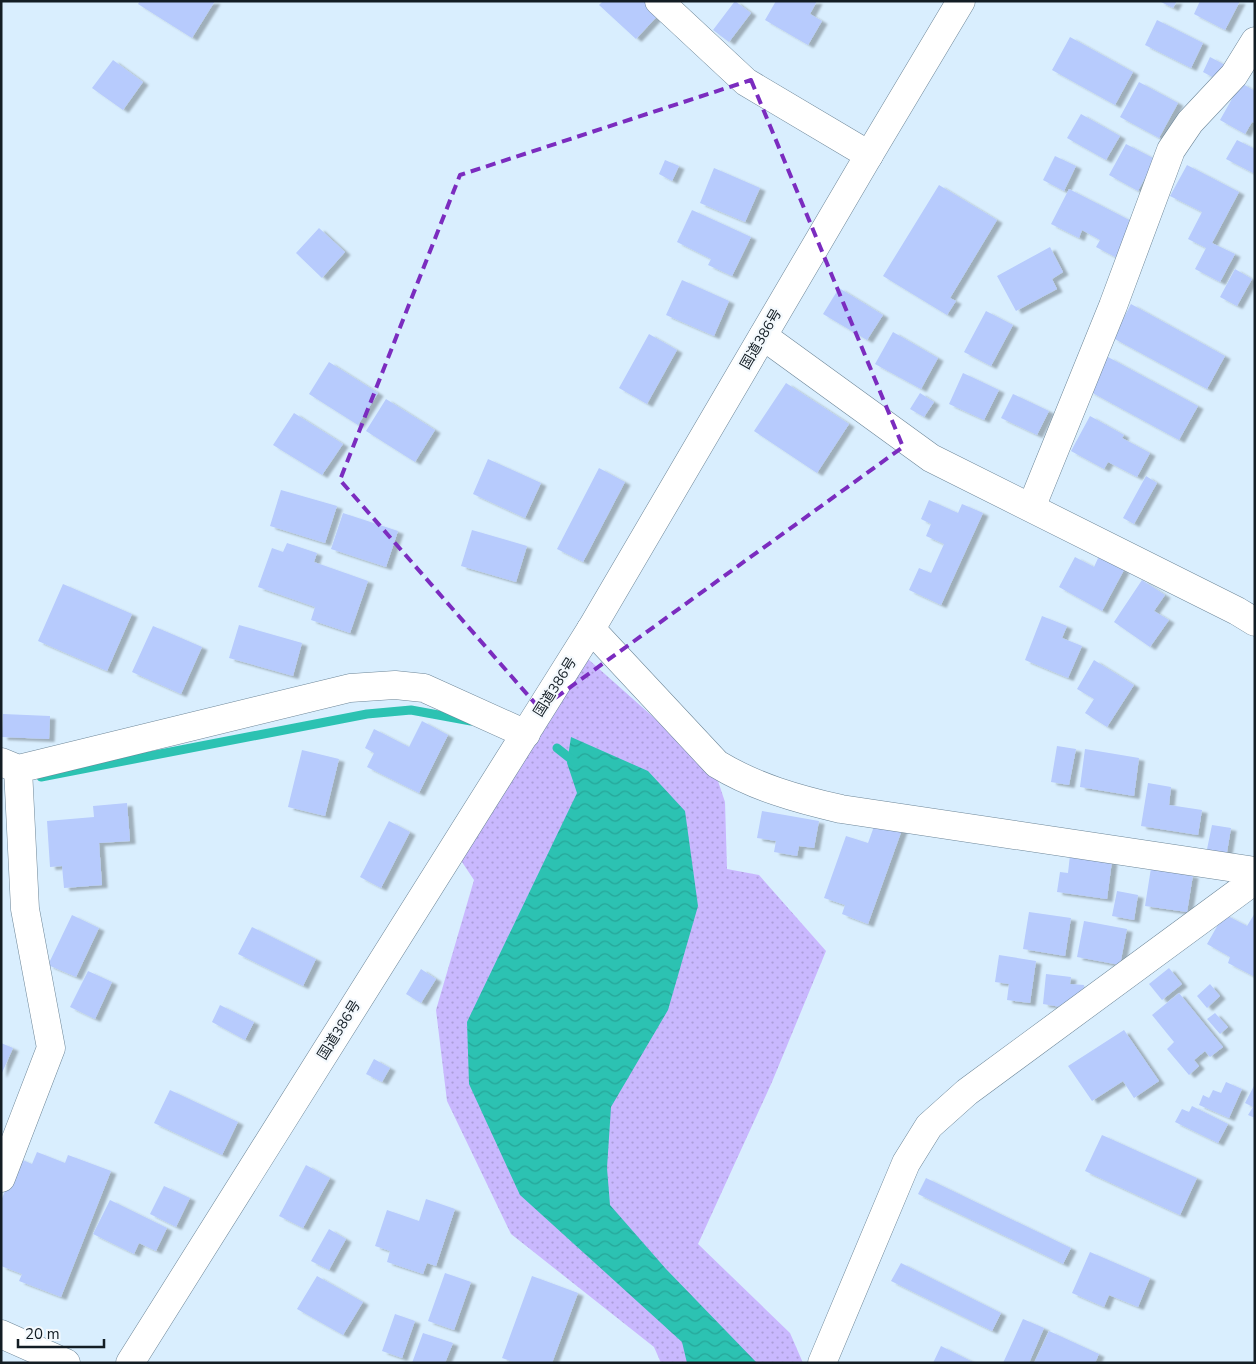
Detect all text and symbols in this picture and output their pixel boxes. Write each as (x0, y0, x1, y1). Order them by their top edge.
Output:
street label: 国道386号 (736, 305, 786, 373)
street label: 国道386号 (529, 653, 581, 721)
street label: 国道386号 (313, 996, 365, 1064)
scale bar (18, 1316, 104, 1348)
text: 20 m (25, 1324, 60, 1344)

